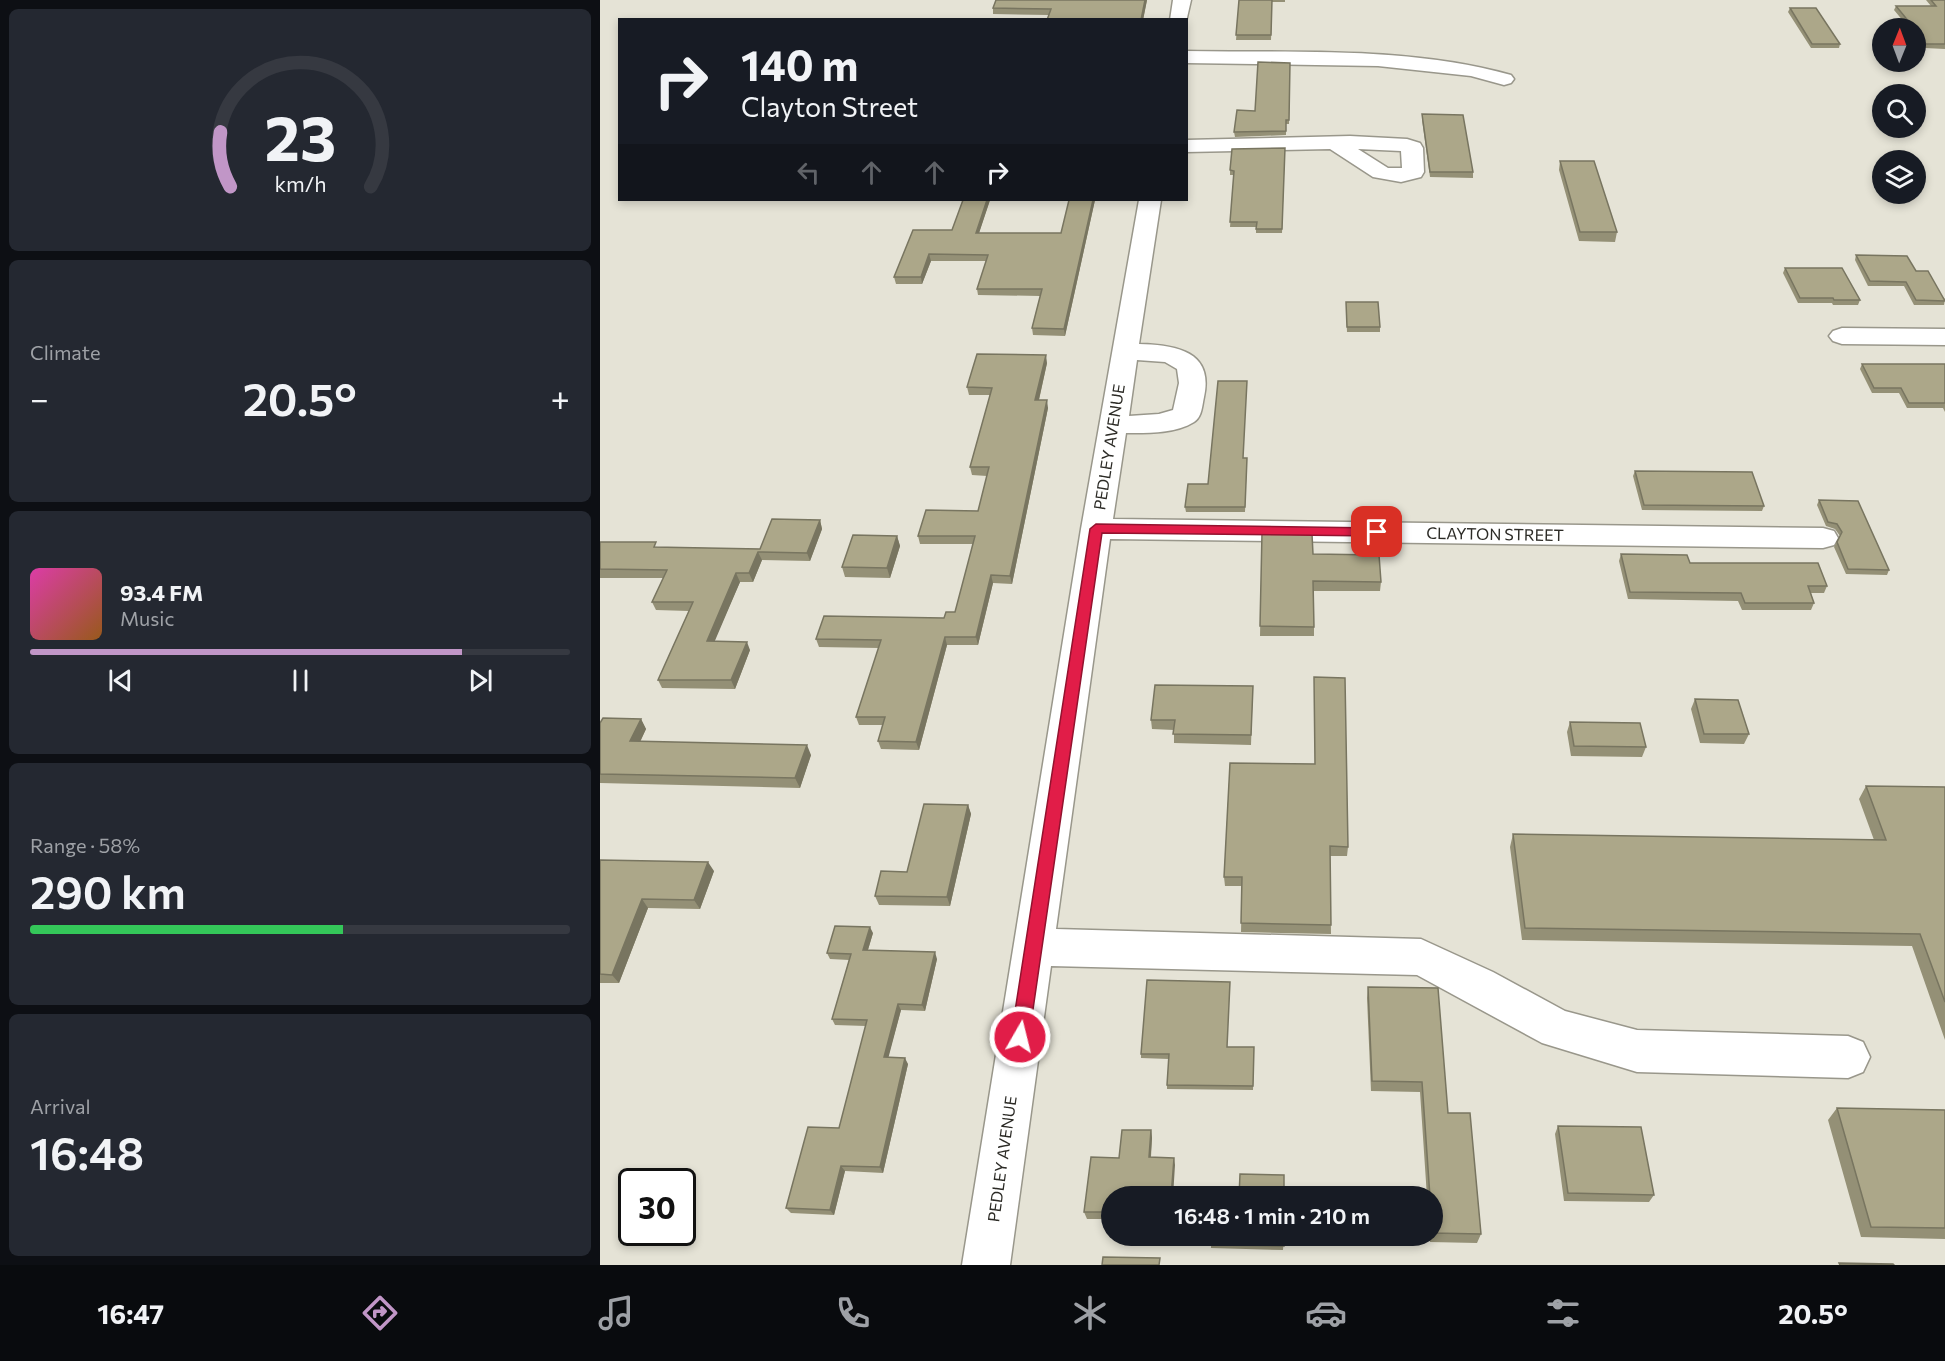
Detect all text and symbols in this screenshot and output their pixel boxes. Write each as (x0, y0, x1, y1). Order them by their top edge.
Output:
north arrow (1872, 18, 1926, 72)
map controls (1872, 18, 1926, 204)
text: 140 m (741, 38, 858, 90)
icon: right (642, 42, 720, 120)
button: search (1872, 84, 1926, 138)
text: Clayton Street (741, 90, 918, 123)
text: 23 (264, 98, 336, 174)
button: layers (1872, 150, 1926, 204)
icon: left (792, 156, 825, 189)
icon: ahead (855, 156, 888, 189)
icon: ahead (918, 156, 951, 189)
icon: right (981, 156, 1014, 189)
text: km/h (274, 170, 326, 196)
text: Climate (30, 340, 100, 364)
text: 20.5° (243, 370, 357, 425)
text: − (30, 377, 49, 418)
text: + (551, 377, 570, 418)
street label: PEDLEY AVENUE (1089, 383, 1128, 511)
pin (1351, 506, 1402, 557)
icon: arrive (1360, 515, 1393, 548)
street label: CLAYTON STREET (1426, 523, 1564, 544)
text: 93.4 FM (120, 579, 203, 606)
text: Music (120, 606, 174, 630)
icon: previous (104, 664, 137, 697)
icon: pause (284, 664, 317, 697)
icon: next (464, 664, 497, 697)
text: Range · 58% (30, 833, 140, 857)
text: 290 km (30, 863, 186, 918)
position arrow (988, 1005, 1052, 1069)
text: Arrival (30, 1094, 91, 1118)
street label: PEDLEY AVENUE (983, 1095, 1020, 1223)
text: 16:48 (30, 1124, 144, 1179)
speed limit sign: 30 (618, 1168, 696, 1246)
text: 16:48 · 1 min · 210 m (1174, 1202, 1370, 1229)
icon: directions (359, 1292, 401, 1334)
icon: music (595, 1292, 637, 1334)
icon: phone (832, 1292, 874, 1334)
icon: climate (1069, 1292, 1111, 1334)
icon: car (1305, 1292, 1347, 1334)
icon: filters (1542, 1292, 1584, 1334)
text: 16:47 (97, 1297, 164, 1330)
text: 20.5° (1778, 1297, 1848, 1330)

